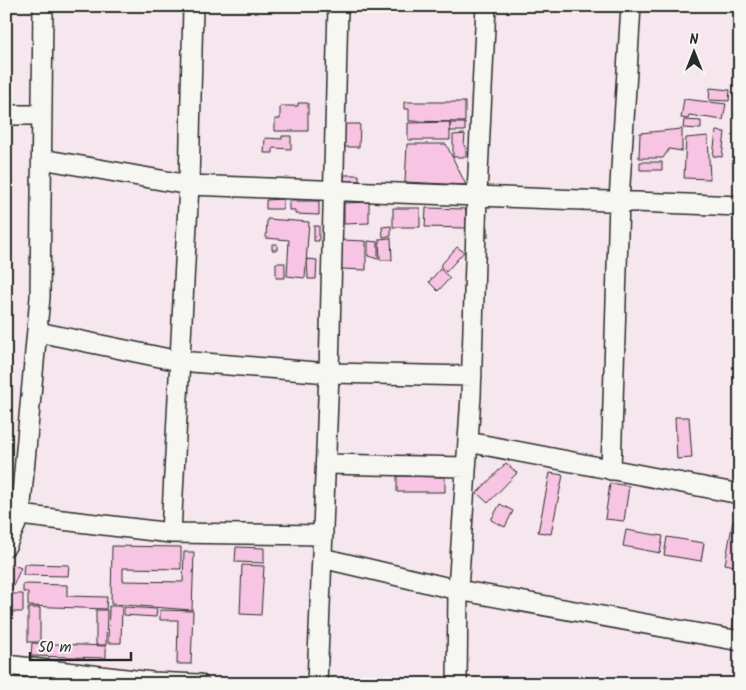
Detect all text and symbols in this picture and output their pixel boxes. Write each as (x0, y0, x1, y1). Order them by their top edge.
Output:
north arrow (668, 28, 718, 78)
text: N (690, 29, 699, 51)
scale bar (30, 630, 131, 662)
text: 50 m (38, 636, 72, 660)

